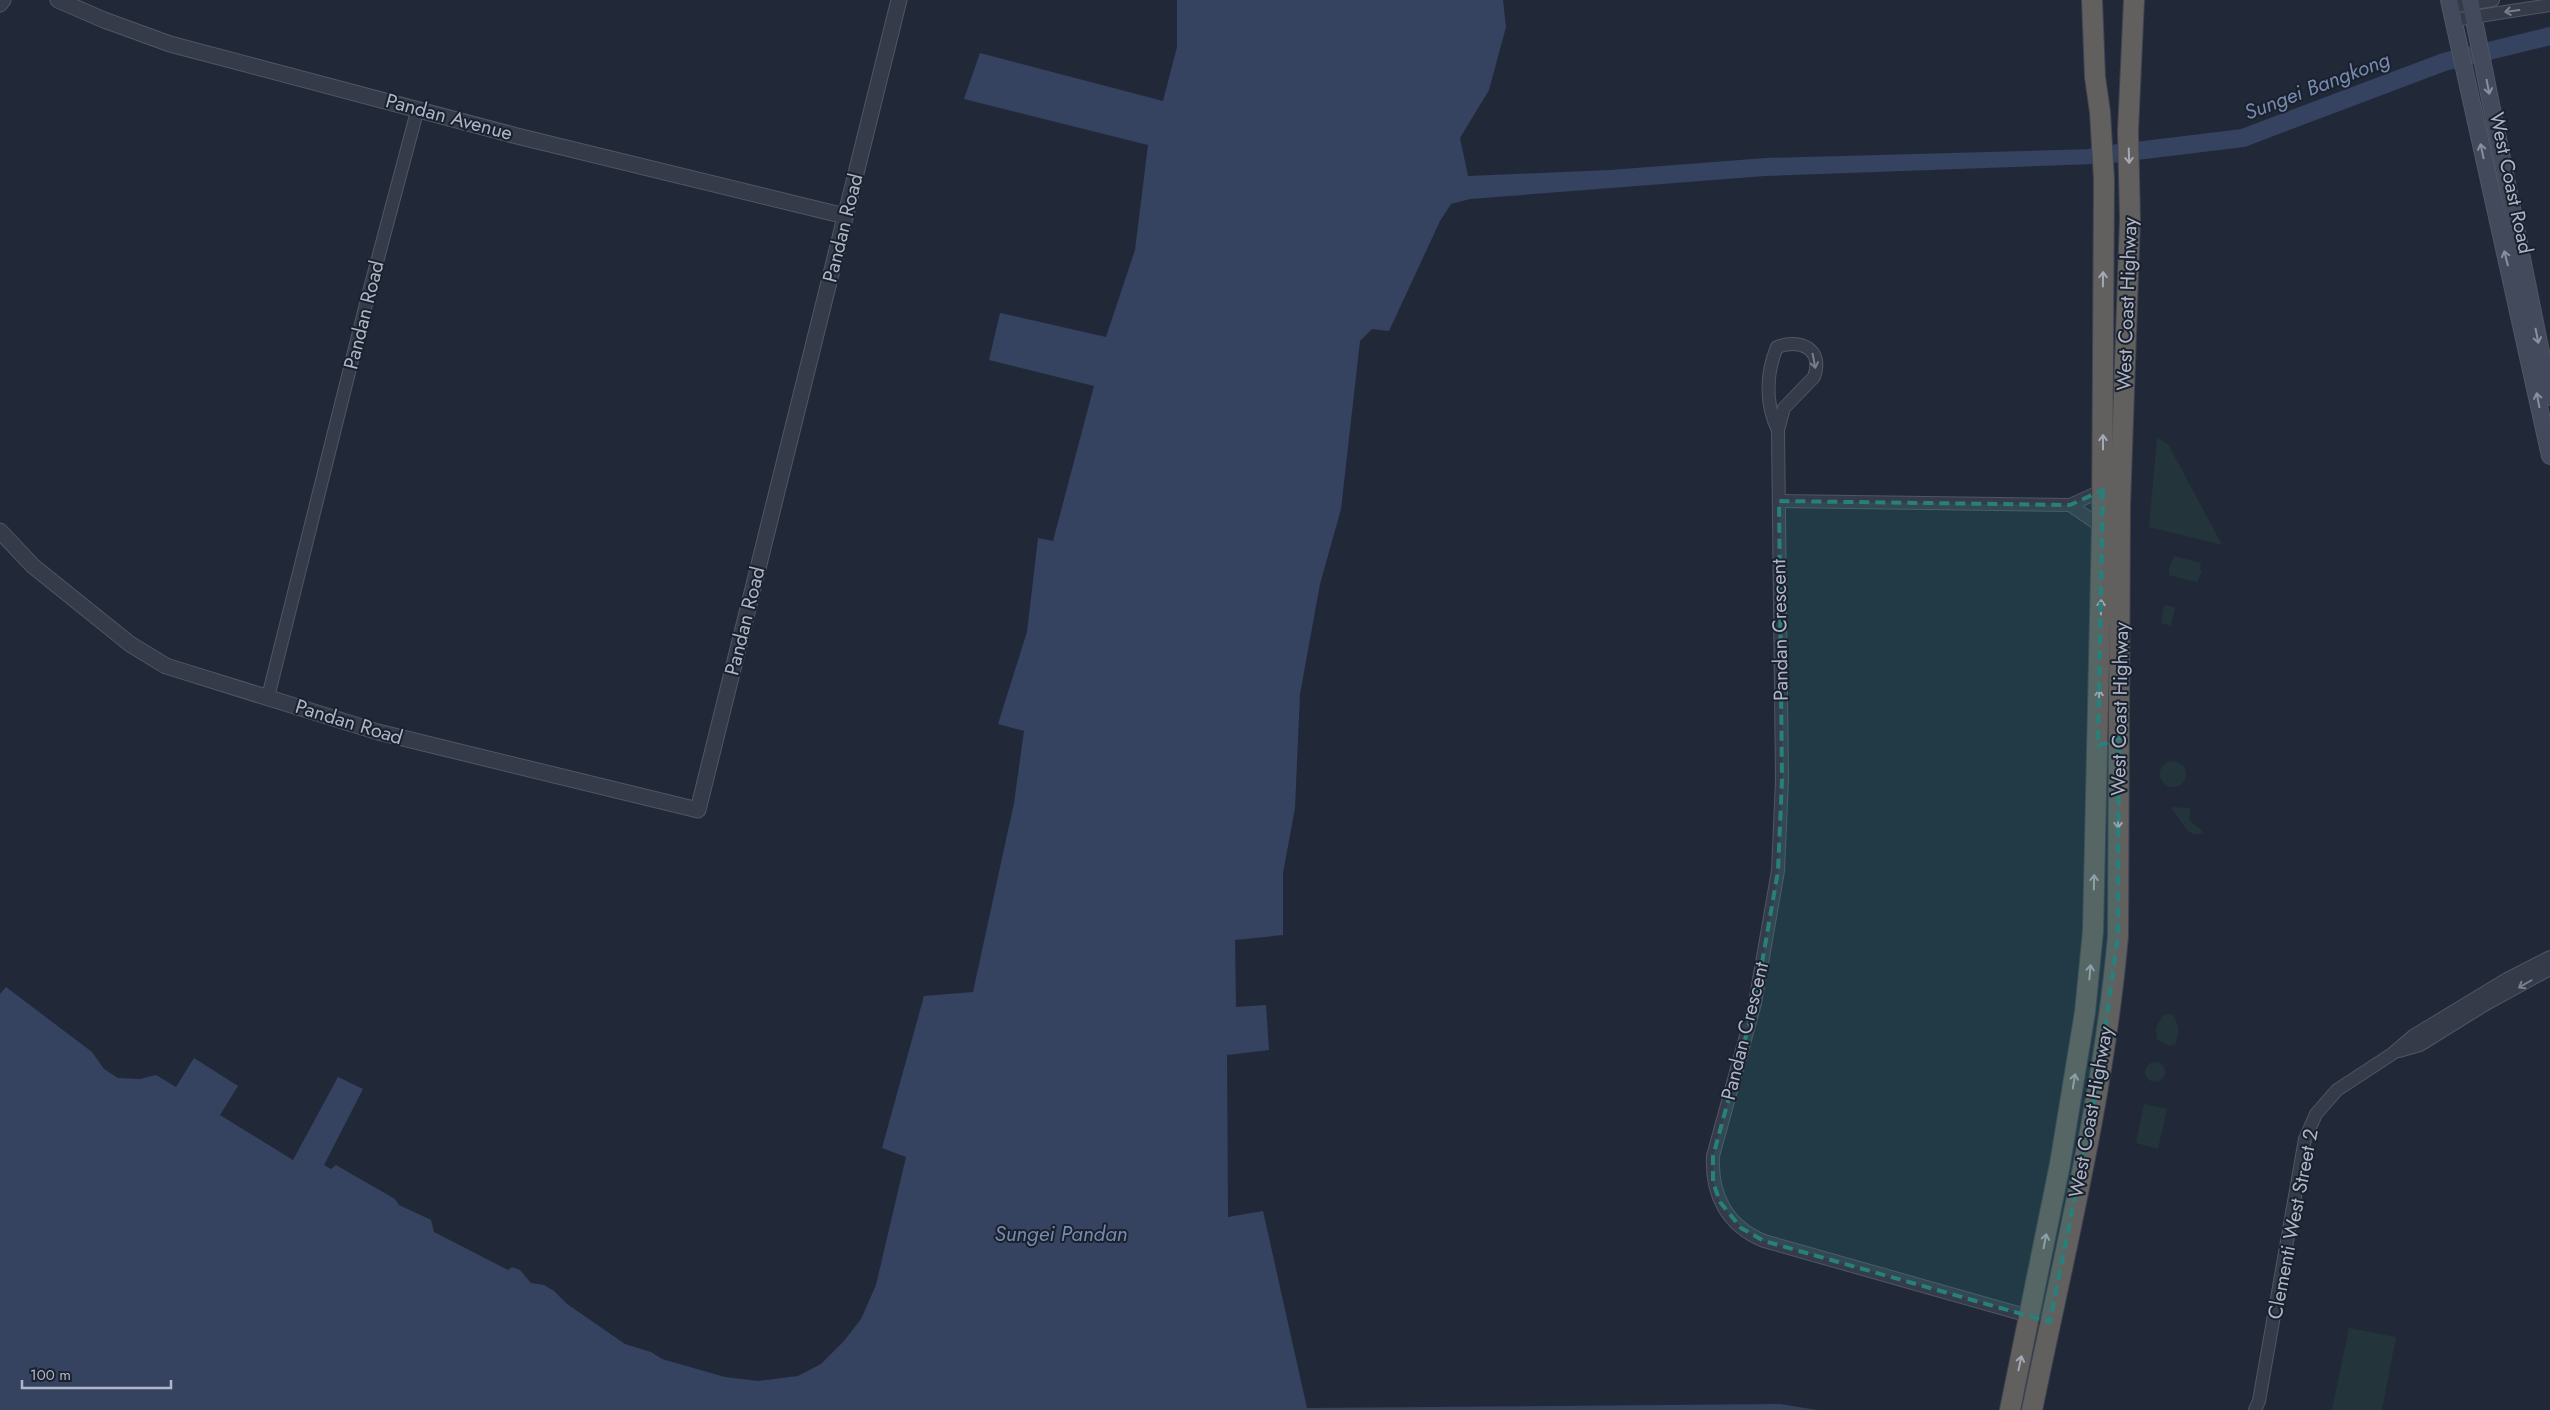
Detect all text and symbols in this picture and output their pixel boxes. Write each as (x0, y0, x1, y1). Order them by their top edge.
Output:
one-way arrow (2504, 6, 2520, 16)
water label: Sungei Bangkong (2240, 44, 2394, 128)
one-way arrow (2483, 78, 2493, 94)
street label: Pandan Avenue (382, 86, 516, 148)
street label: West Coast Road (2482, 110, 2540, 256)
one-way arrow (2477, 144, 2487, 160)
one-way arrow (2124, 148, 2133, 164)
street label: Pandan Road (815, 171, 871, 285)
street label: West Coast Highway (2109, 217, 2145, 391)
one-way arrow (2501, 251, 2510, 267)
street label: Pandan Road (336, 258, 392, 372)
one-way arrow (2098, 271, 2108, 288)
one-way arrow (2533, 327, 2542, 343)
one-way arrow (1810, 353, 1820, 369)
one-way arrow (2533, 393, 2543, 409)
one-way arrow (2098, 434, 2108, 450)
street label: Pandan Crescent (1764, 559, 1796, 701)
street label: Pandan Road (717, 564, 773, 678)
one-way arrow (2096, 599, 2105, 615)
street label: West Coast Highway (2104, 622, 2136, 796)
one-way arrow (2094, 690, 2104, 706)
street label: Pandan Road (292, 692, 406, 752)
one-way arrow (2113, 813, 2123, 829)
one-way arrow (2089, 875, 2099, 891)
street label: Pandan Crescent (1714, 959, 1776, 1103)
one-way arrow (2085, 964, 2095, 980)
one-way arrow (2517, 979, 2532, 989)
street label: West Coast Highway (2062, 1024, 2120, 1200)
one-way arrow (2069, 1073, 2079, 1089)
street label: Clementi West Street 2 (2260, 1126, 2326, 1322)
water label: Sungei Pandan (994, 1219, 1128, 1249)
one-way arrow (2041, 1233, 2050, 1249)
one-way arrow (2016, 1356, 2025, 1372)
scale bar (22, 1358, 171, 1390)
text: 100 m (30, 1364, 71, 1386)

